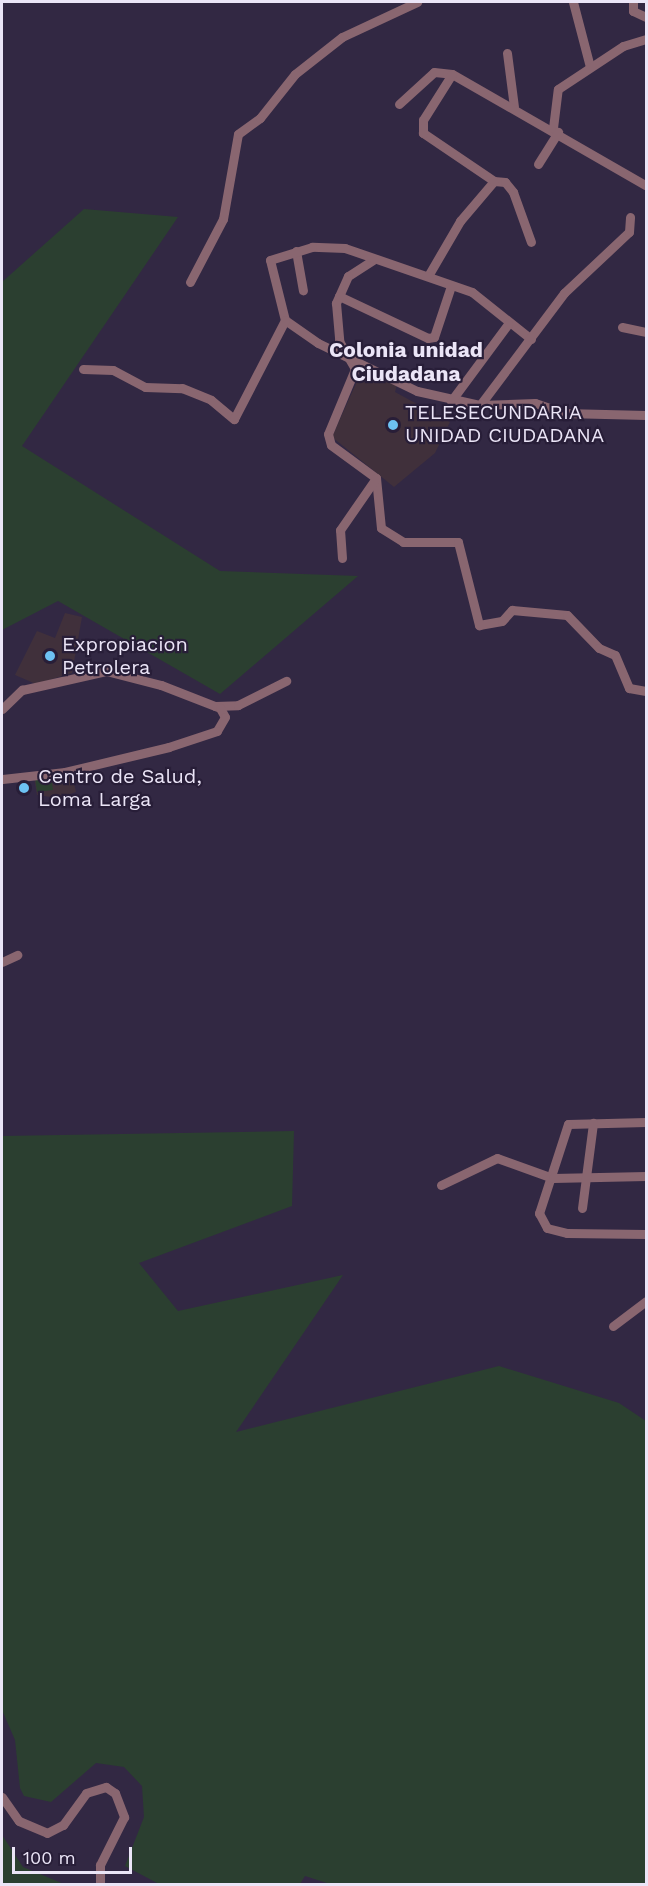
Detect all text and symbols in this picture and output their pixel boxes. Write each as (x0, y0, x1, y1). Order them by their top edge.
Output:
district label: Colonia unidad Ciudadana (329, 337, 483, 387)
place label: TELESECUNDARIA UNIDAD CIUDADANA (405, 401, 604, 448)
marker: TELESECUNDARIA UNIDAD CIUDADANA (386, 418, 400, 432)
place label: Expropiacion Petrolera (62, 632, 188, 679)
marker: Expropiacion Petrolera (43, 649, 57, 663)
place label: Centro de Salud, Loma Larga (38, 765, 202, 812)
marker: Centro de Salud, Loma Larga (15, 779, 33, 797)
scale bar (15, 1835, 135, 1873)
text: 100 m (23, 1847, 76, 1868)

